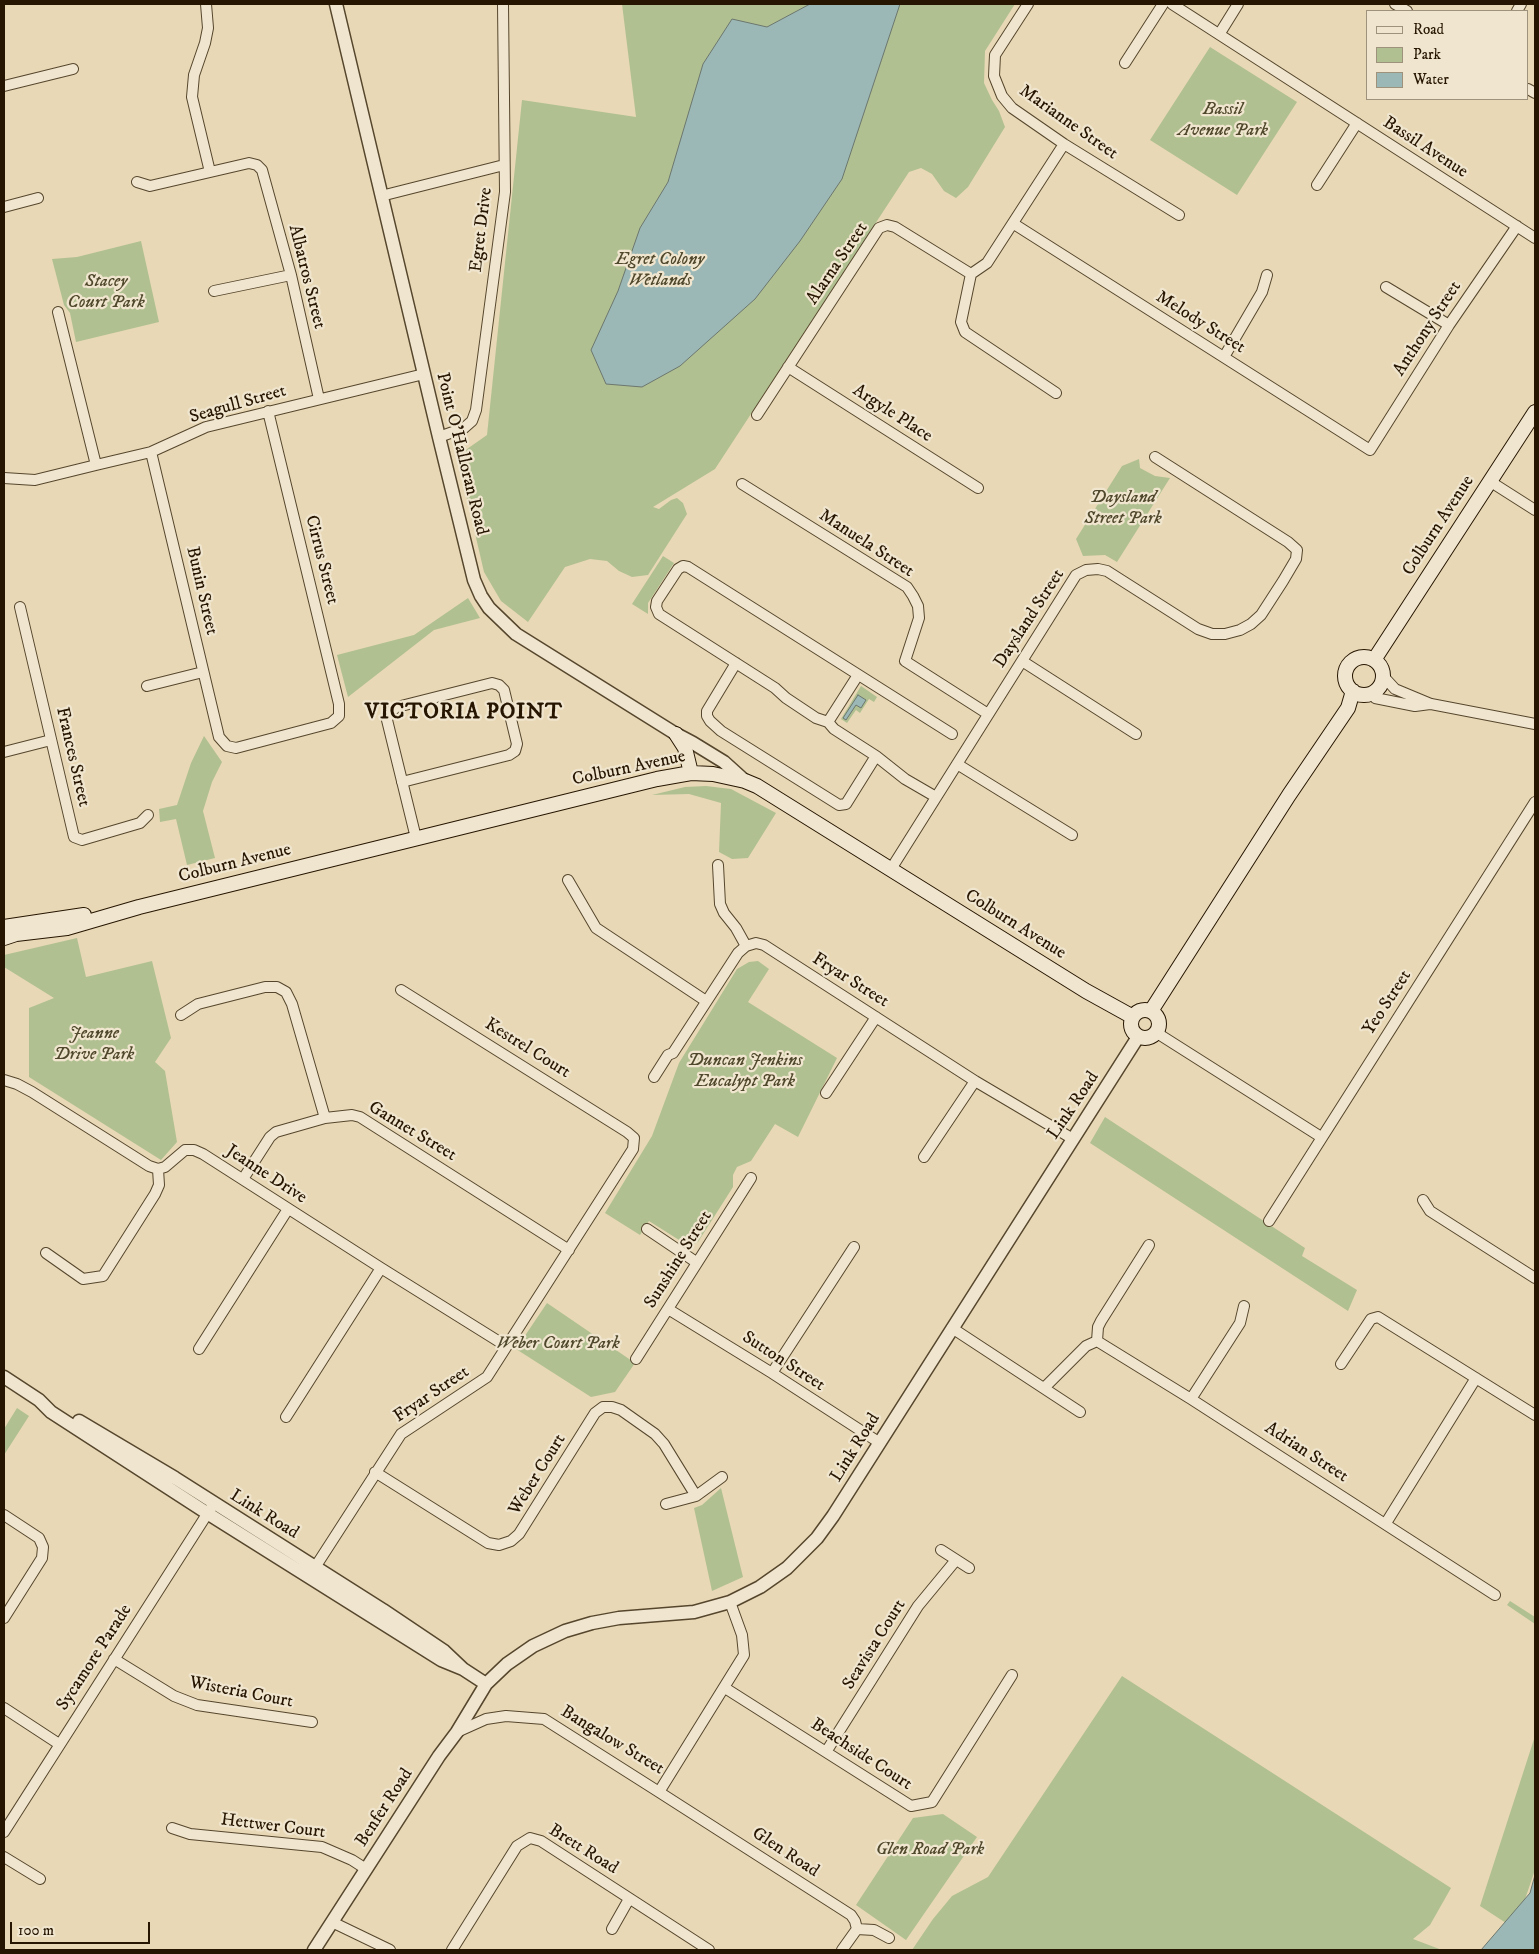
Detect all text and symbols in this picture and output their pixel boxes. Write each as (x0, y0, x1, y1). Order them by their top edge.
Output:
legend (1366, 10, 1529, 100)
text: Road (1413, 20, 1444, 39)
text: Park (1413, 45, 1441, 64)
text: Water (1413, 70, 1449, 89)
street label: Marianne Street (1014, 81, 1122, 165)
park label: Bassil Avenue Park (1178, 99, 1268, 142)
street label: Bassil Avenue (1378, 113, 1472, 183)
street label: Egret Drive (466, 186, 498, 274)
street label: Alarna Street (803, 219, 873, 309)
street label: Albatros Street (283, 223, 329, 331)
park label: Egret Colony Wetlands (616, 249, 704, 292)
park label: Stacey Court Park (67, 271, 145, 314)
street label: Anthony Street (1389, 277, 1467, 381)
street label: Melody Street (1151, 287, 1249, 359)
street label: Point O'Halloran Road (430, 370, 492, 538)
street label: Argyle Place (848, 380, 936, 448)
street label: Seagull Street (187, 381, 289, 429)
street label: Colburn Avenue (1399, 472, 1479, 580)
park label: Daysland Street Park (1084, 487, 1162, 530)
street label: Manuela Street (814, 505, 918, 583)
street label: Cirrus Street (300, 513, 342, 607)
street label: Bunin Street (180, 545, 222, 637)
street label: Daysland Street (990, 566, 1070, 672)
district label: VICTORIA POINT (363, 700, 565, 726)
street label: Frances Street (50, 705, 94, 809)
street label: Colburn Avenue (570, 746, 688, 792)
street label: Colburn Avenue (177, 840, 293, 888)
street label: Colburn Avenue (960, 885, 1070, 965)
street label: Fryar Street (808, 949, 892, 1013)
street label: Yeo Street (1359, 967, 1417, 1039)
street label: Kestrel Court (480, 1014, 574, 1084)
park label: Jeanne Drive Park (54, 1023, 134, 1066)
park label: Duncan Jenkins Eucalypt Park (687, 1050, 803, 1092)
street label: Link Road (1043, 1068, 1105, 1144)
street label: Gannet Street (364, 1097, 460, 1167)
street label: Jeanne Drive (222, 1141, 310, 1209)
street label: Sunshine Street (640, 1207, 718, 1313)
street label: Sutton Street (738, 1327, 828, 1397)
park label: Weber Court Park (496, 1333, 620, 1355)
street label: Fryar Street (390, 1362, 474, 1428)
street label: Link Road (826, 1410, 886, 1486)
street label: Adrian Street (1260, 1418, 1352, 1488)
street label: Weber Court (505, 1431, 571, 1519)
street label: Link Road (226, 1485, 302, 1545)
street label: Seavista Court (839, 1596, 911, 1694)
street label: Sycamore Parade (53, 1601, 137, 1715)
street label: Wisteria Court (187, 1672, 295, 1714)
street label: Bangalow Street (556, 1702, 668, 1780)
street label: Beachside Court (806, 1714, 916, 1796)
street label: Benfer Road (352, 1765, 418, 1851)
street label: Hettwer Court (219, 1810, 327, 1844)
street label: Brett Road (544, 1820, 622, 1880)
street label: Glen Road (747, 1823, 823, 1883)
park label: Glen Road Park (876, 1839, 984, 1861)
scale bar (12, 1912, 152, 1944)
text: 100 m (18, 1921, 54, 1940)

